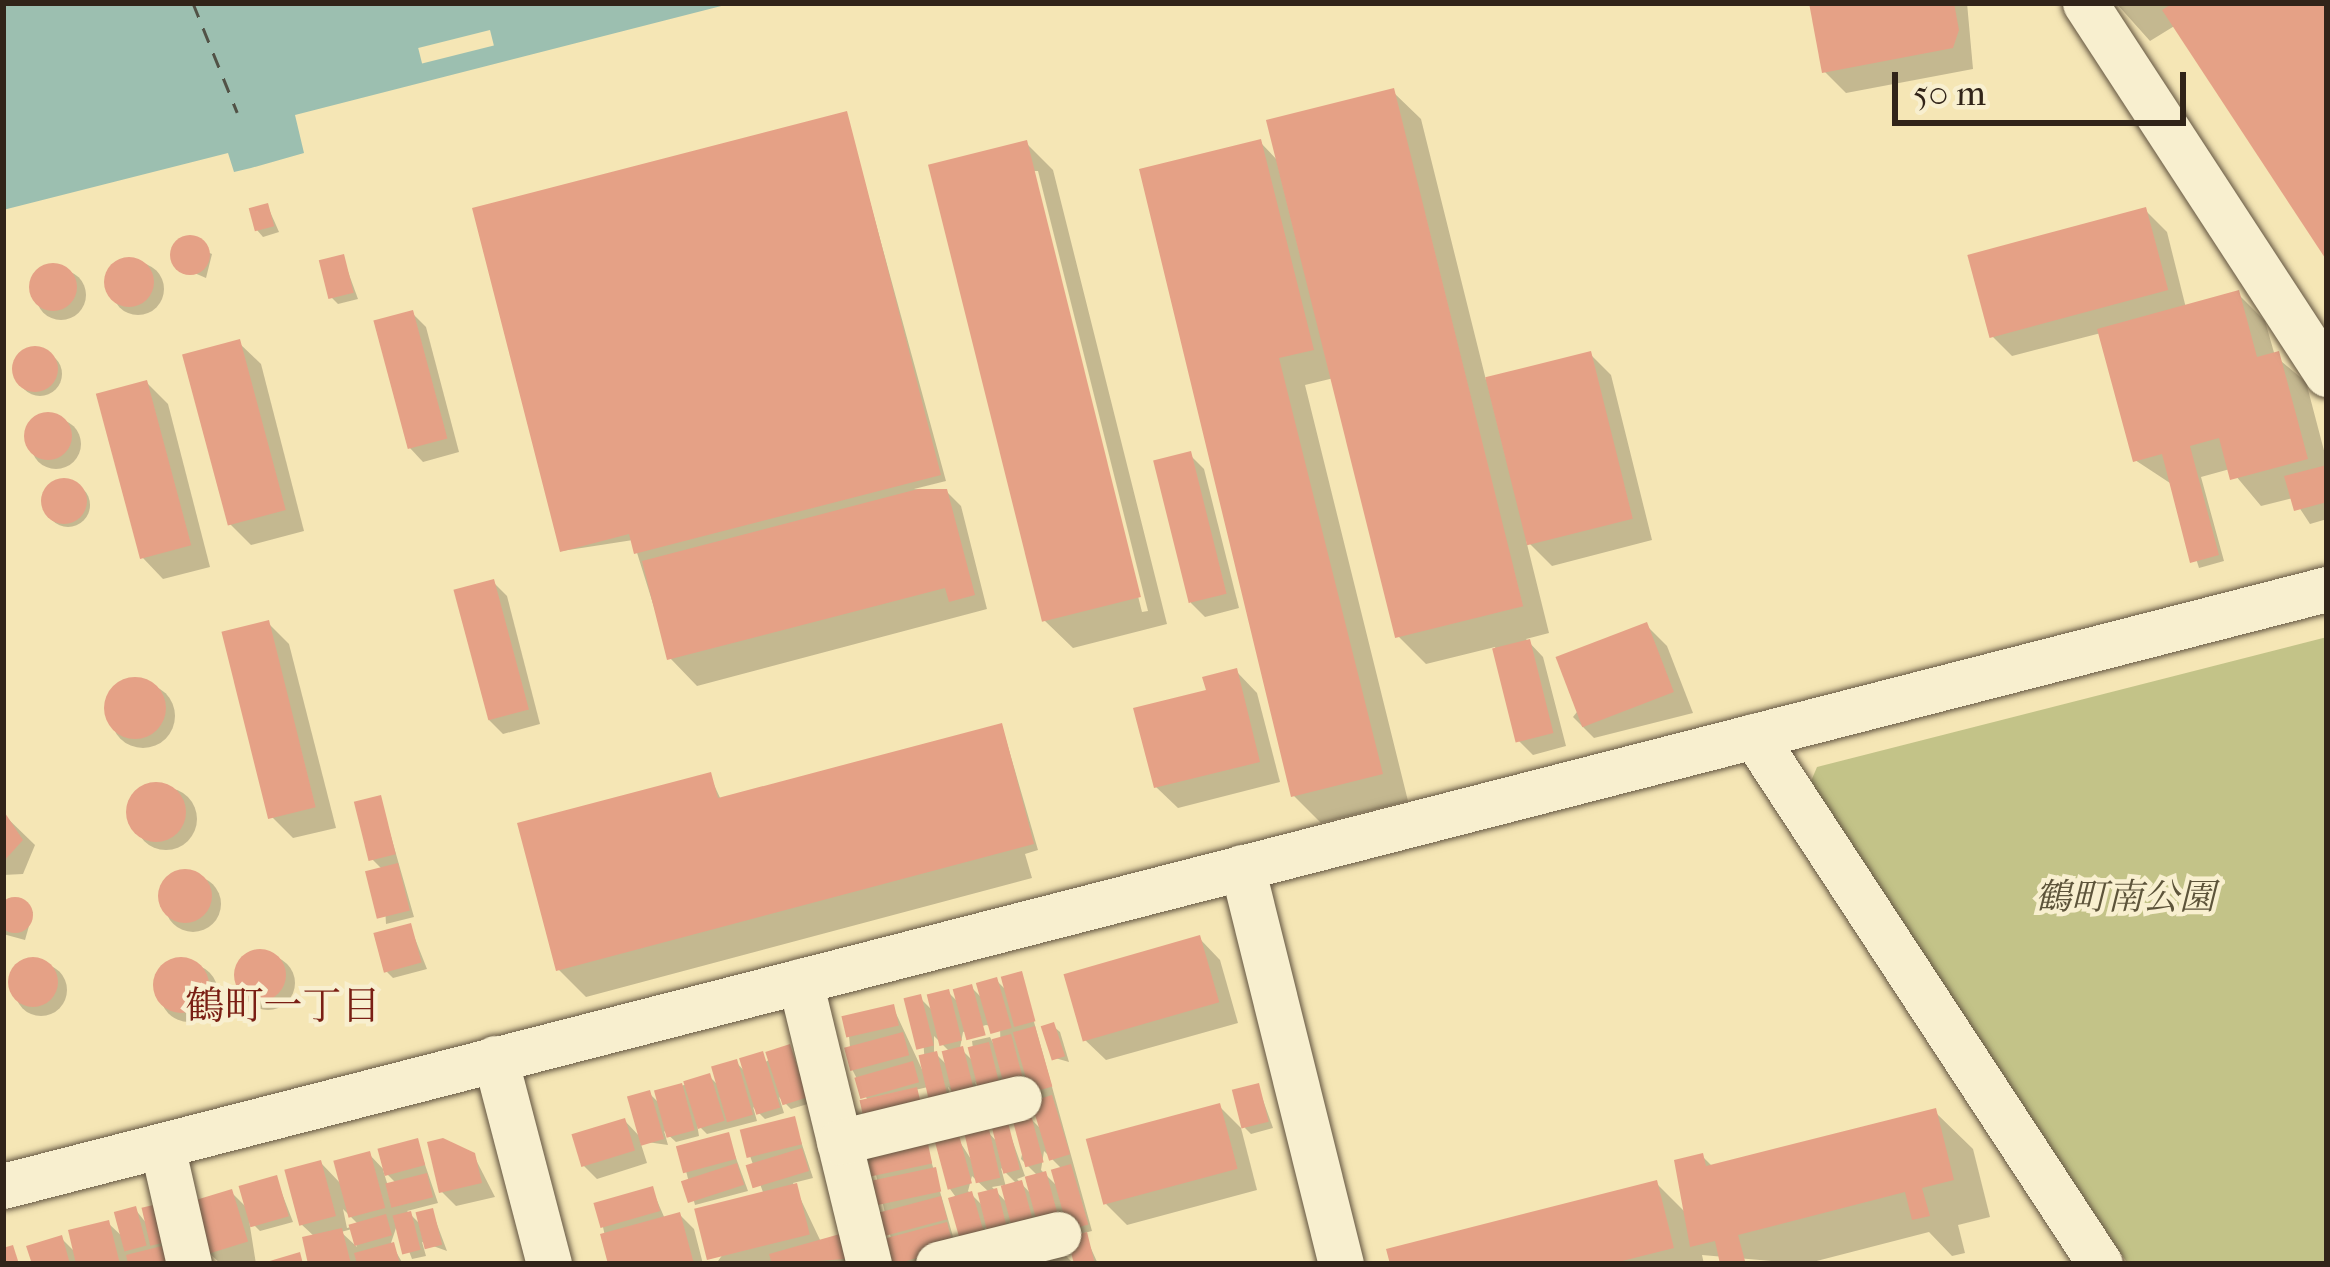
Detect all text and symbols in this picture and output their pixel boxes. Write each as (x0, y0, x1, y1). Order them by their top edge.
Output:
scale bar (1898, 48, 2192, 122)
text: 50 m (1913, 72, 1986, 114)
park label: 鶴町南公園 (2035, 876, 2215, 920)
district label: 鶴町一丁目 (186, 983, 380, 1029)

